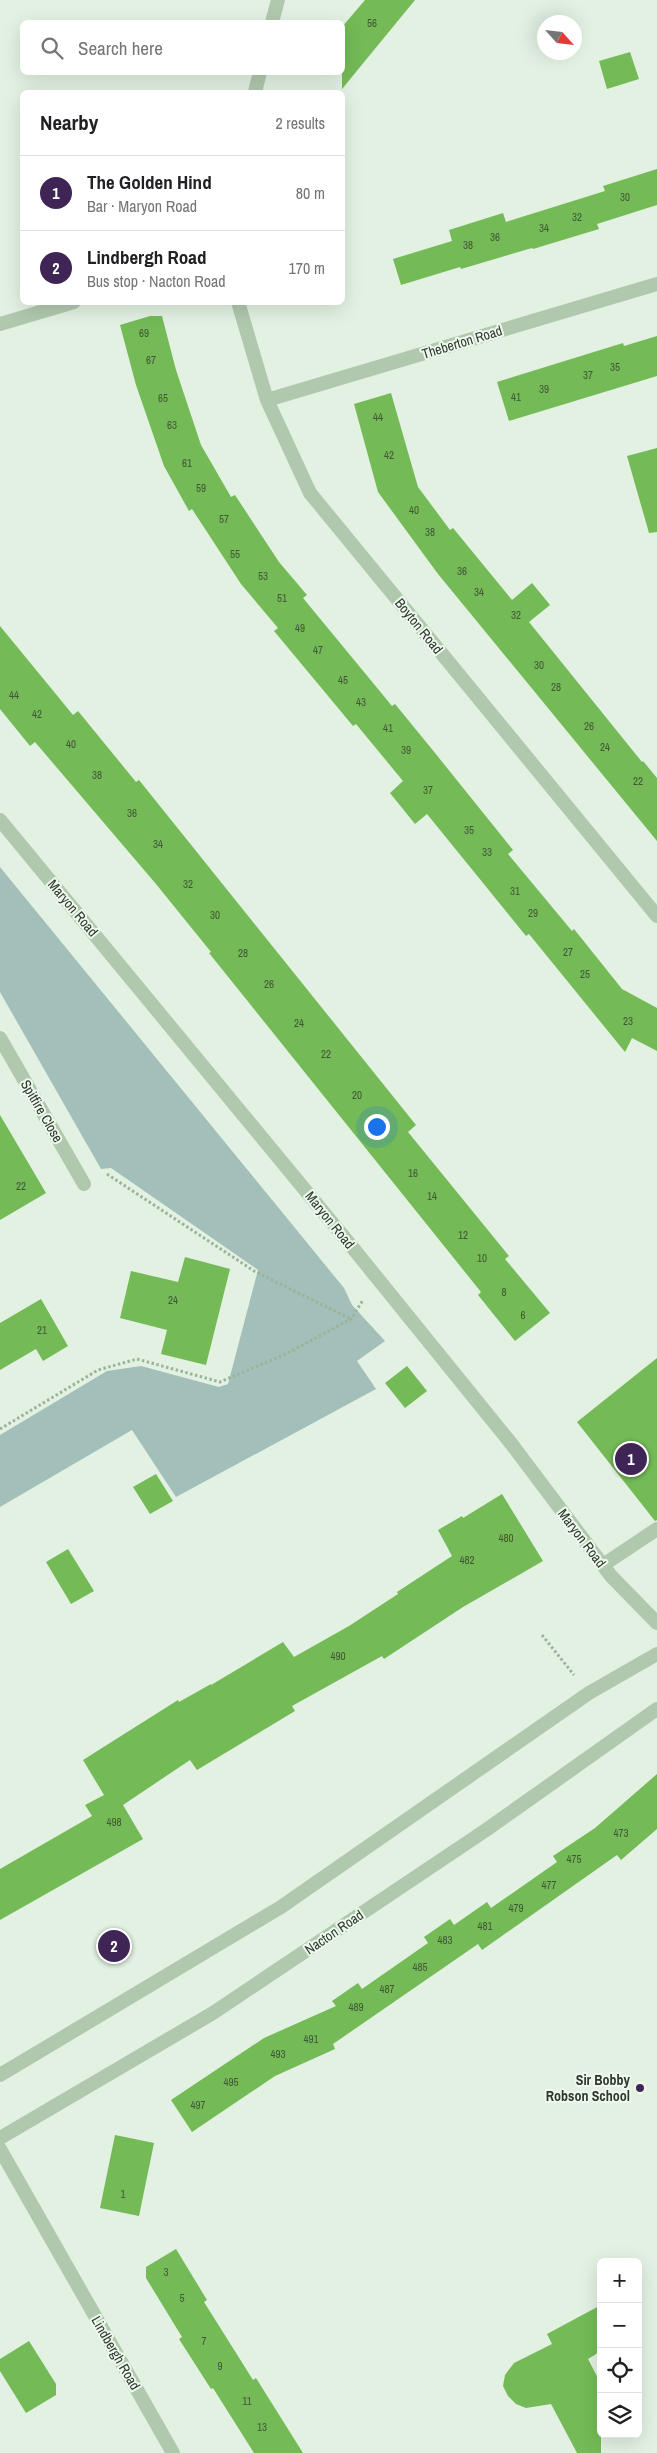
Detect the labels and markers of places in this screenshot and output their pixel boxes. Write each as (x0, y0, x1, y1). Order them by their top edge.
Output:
pin: 1 (615, 1440, 647, 1478)
pin: 2 (98, 1927, 130, 1965)
place label: Sir Bobby Robson School (546, 2071, 631, 2105)
marker: Sir Bobby Robson School (634, 2082, 646, 2094)

